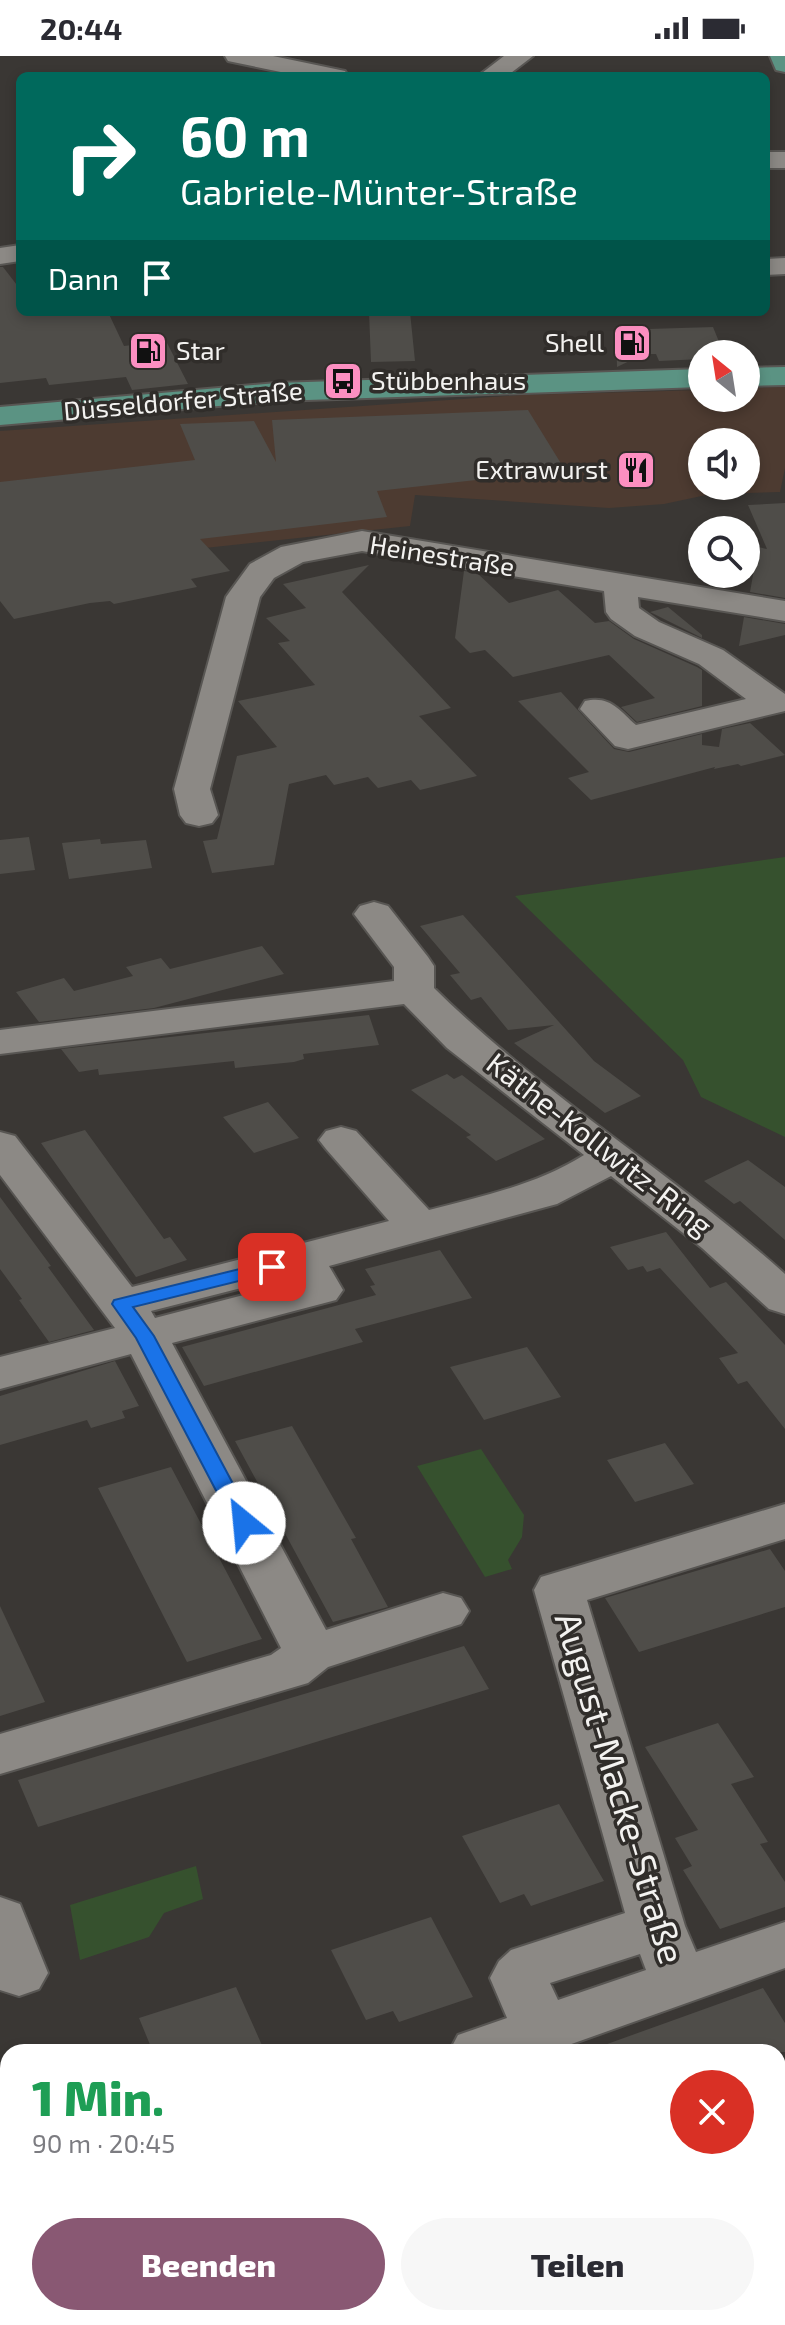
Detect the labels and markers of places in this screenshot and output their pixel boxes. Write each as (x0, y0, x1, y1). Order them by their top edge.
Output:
fuel station icon: Shell (611, 322, 653, 364)
place label: Shell (545, 326, 604, 357)
fuel station icon: Star (127, 330, 169, 372)
place label: Star (176, 334, 225, 365)
bus stop icon: Stübbenhaus (322, 360, 364, 402)
place label: Stübbenhaus (371, 364, 526, 395)
restaurant icon: Extrawurst (615, 449, 657, 491)
place label: Extrawurst (475, 453, 608, 484)
pin (238, 1233, 306, 1301)

